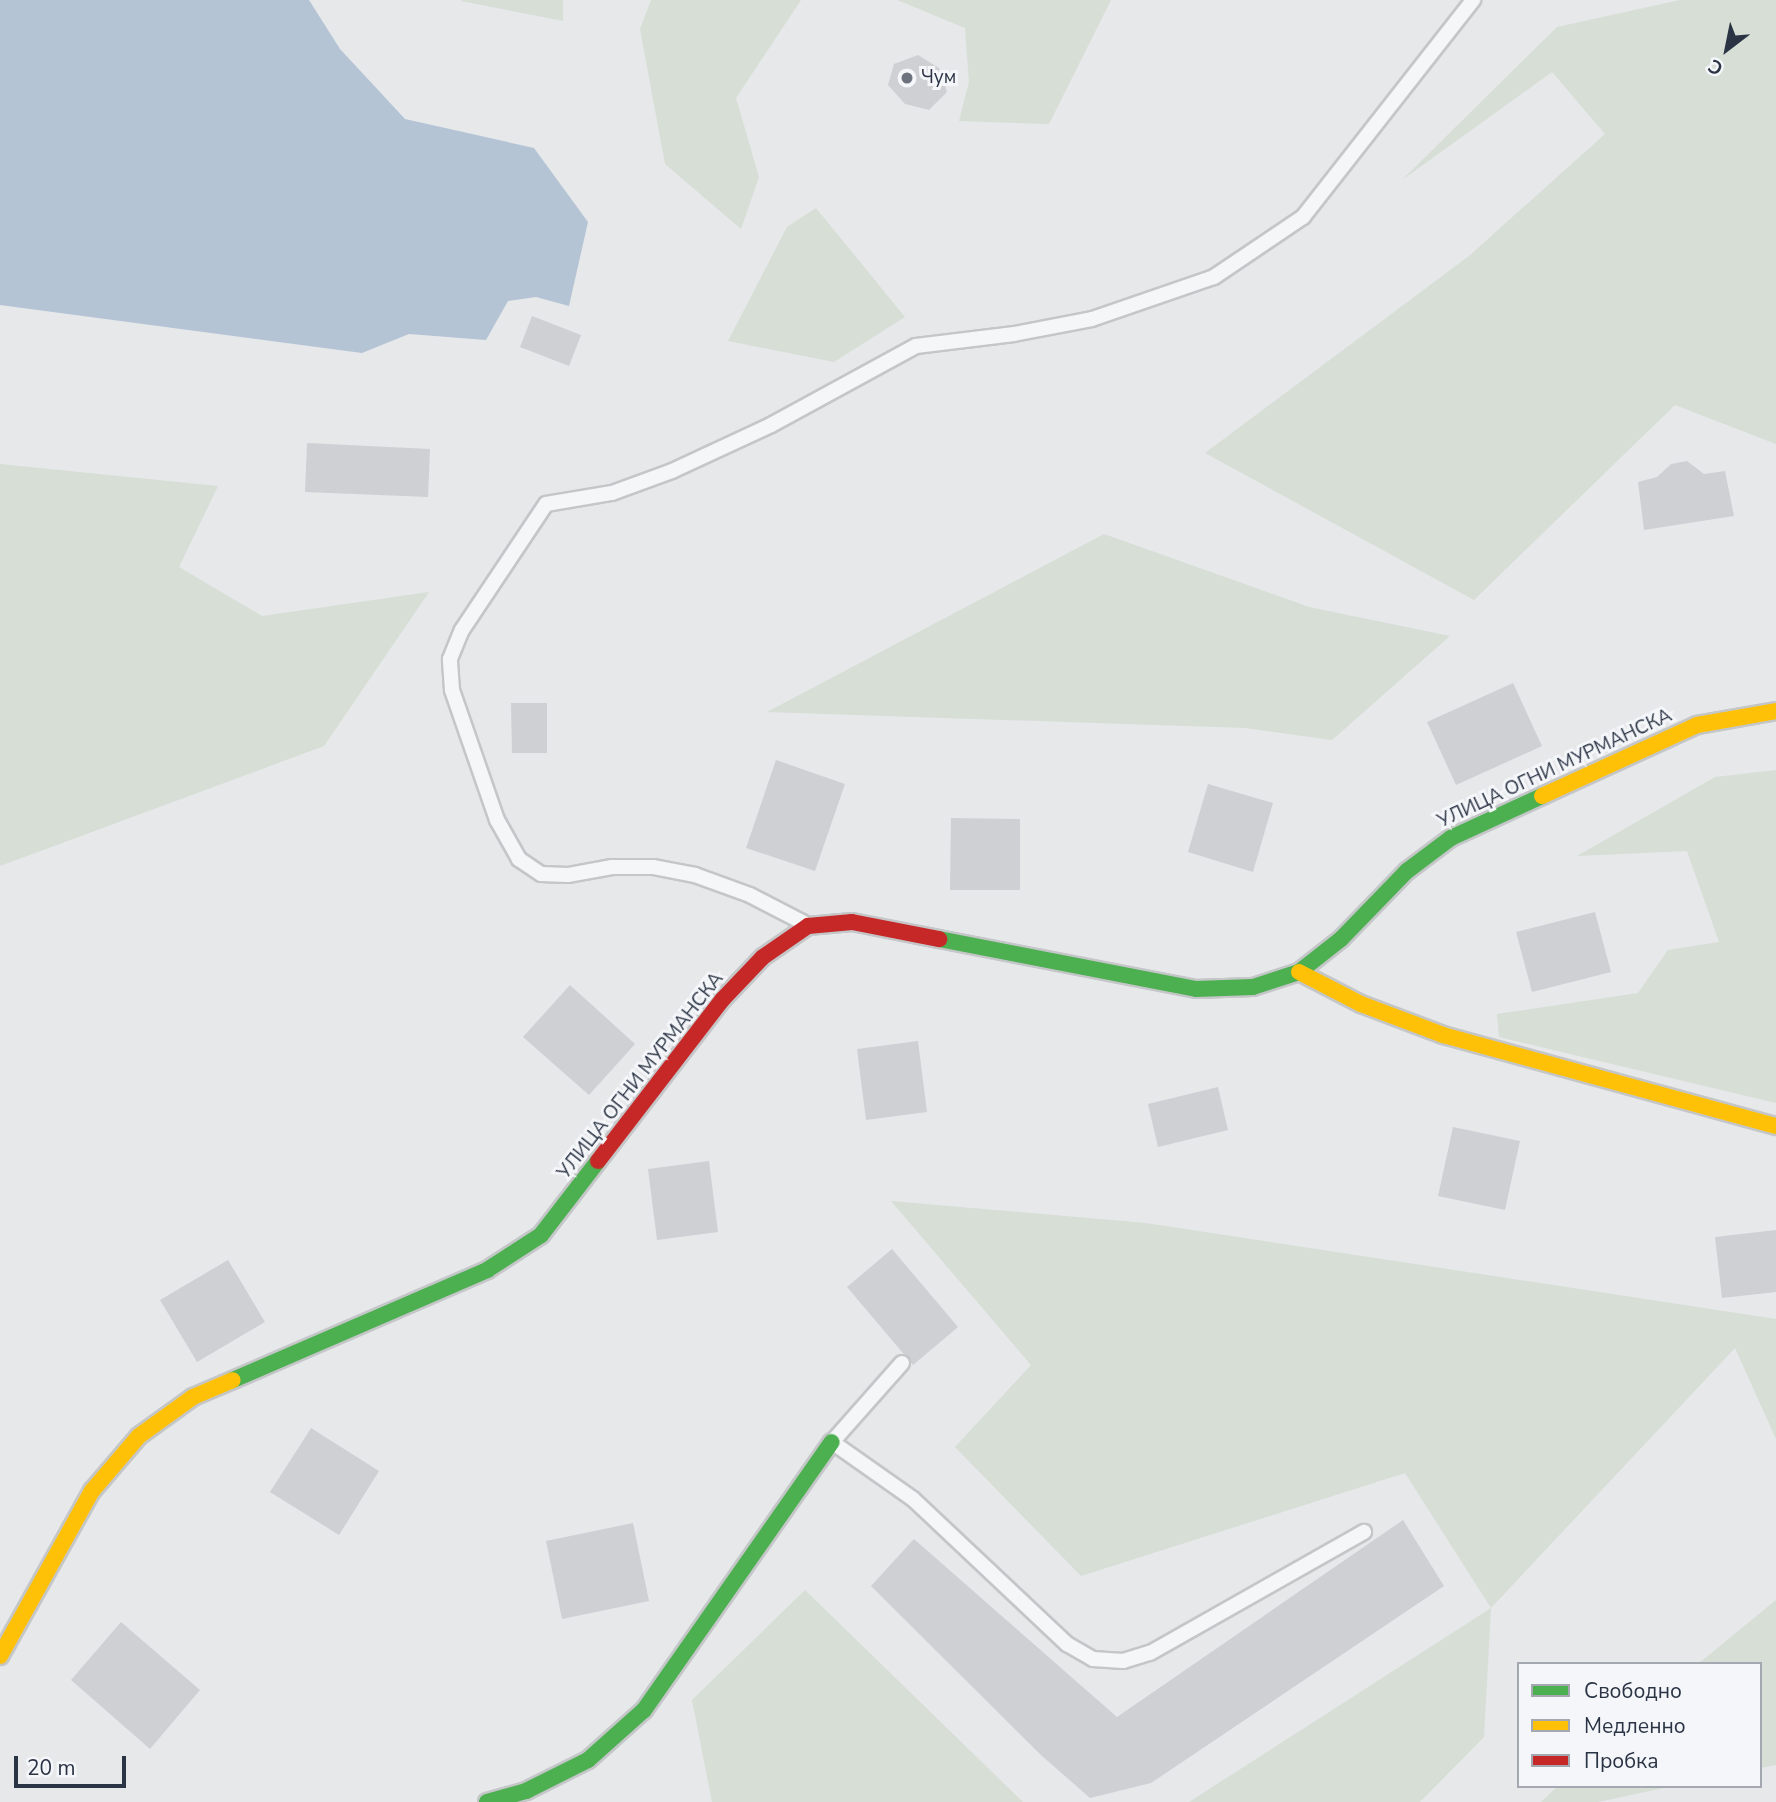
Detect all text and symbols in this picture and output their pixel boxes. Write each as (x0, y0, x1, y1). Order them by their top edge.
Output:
north arrow (1692, 14, 1762, 84)
text: С (1704, 52, 1728, 81)
place label: Чум (921, 67, 956, 89)
marker: Чум (899, 70, 915, 86)
street label: УЛИЦА ОГНИ МУРМАНСКА (1434, 705, 1676, 833)
street label: УЛИЦА ОГНИ МУРМАНСКА (553, 968, 729, 1184)
legend (1517, 1662, 1762, 1788)
text: Свободно (1584, 1677, 1682, 1705)
text: Медленно (1584, 1712, 1686, 1740)
scale bar (18, 1742, 130, 1786)
text: Пробка (1584, 1747, 1658, 1775)
text: 20 m (27, 1754, 76, 1782)

